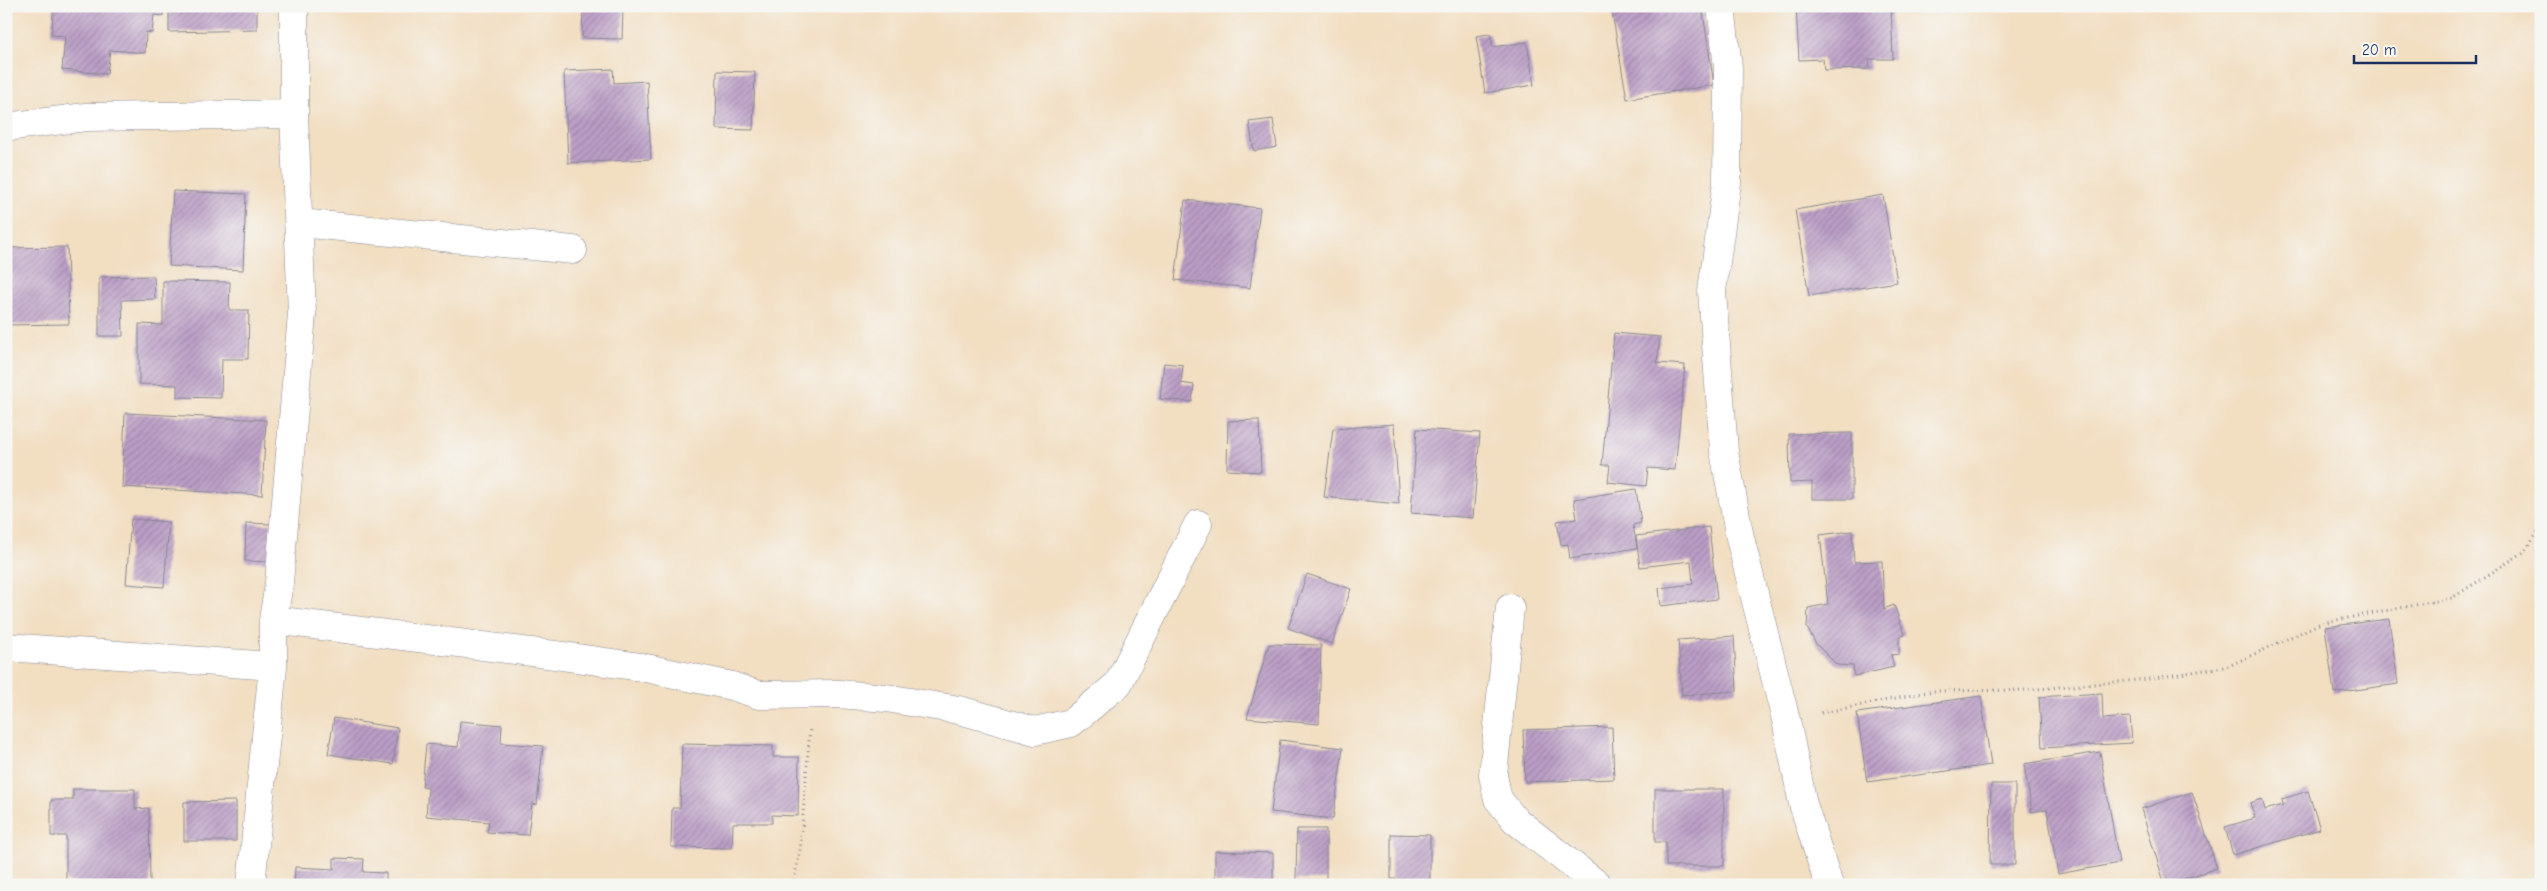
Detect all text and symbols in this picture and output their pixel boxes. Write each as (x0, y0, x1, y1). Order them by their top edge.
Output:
scale bar (2354, 32, 2477, 64)
text: 20 m (2362, 41, 2396, 59)

